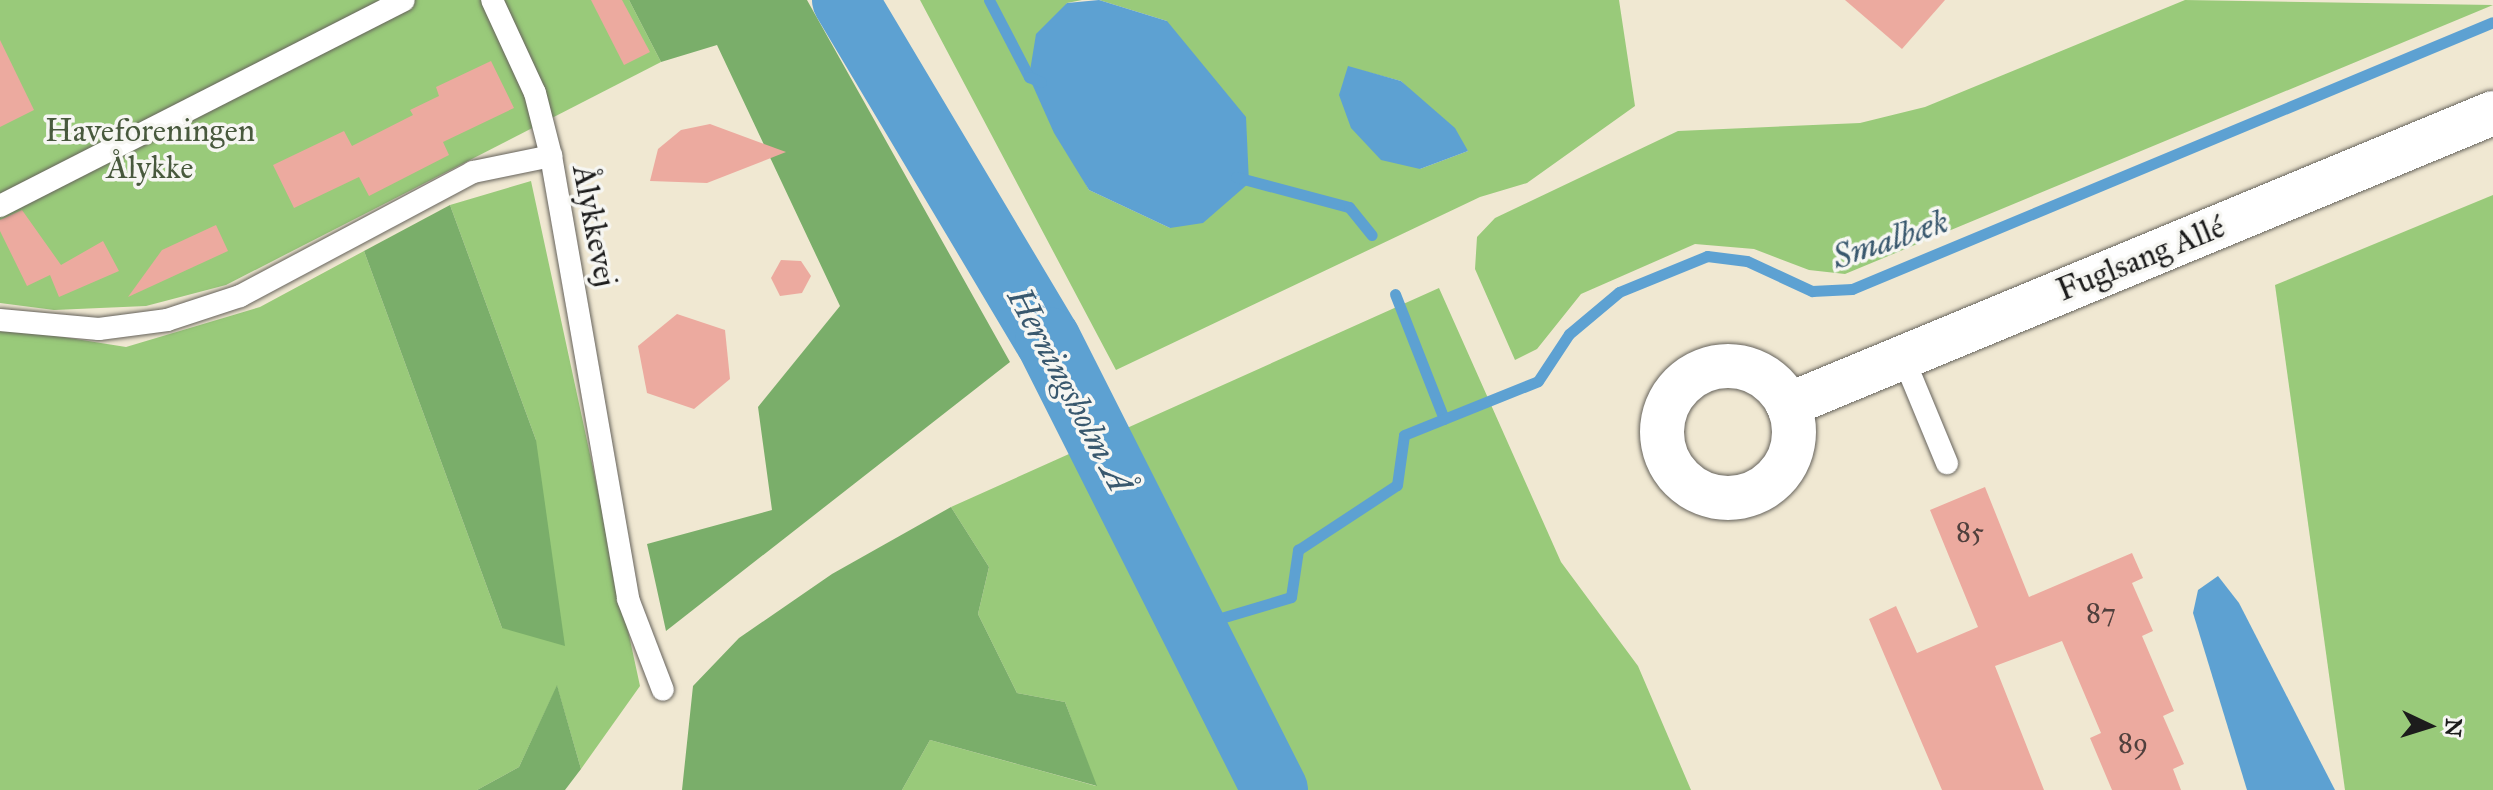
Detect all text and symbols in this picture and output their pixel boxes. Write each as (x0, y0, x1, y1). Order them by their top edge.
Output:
park label: Haveforeningen Ålykke (45, 113, 255, 188)
street label: Ålykkevej (563, 162, 625, 290)
water label: Smalbæk (1827, 200, 1953, 278)
street label: Fuglsang Allé (2051, 208, 2231, 310)
water label: Herningsholm Å (999, 280, 1141, 500)
house number: 85 (1956, 515, 1984, 549)
house number: 87 (2086, 596, 2116, 630)
north arrow (2389, 686, 2469, 766)
text: N (2439, 717, 2468, 738)
house number: 89 (2118, 726, 2148, 760)

